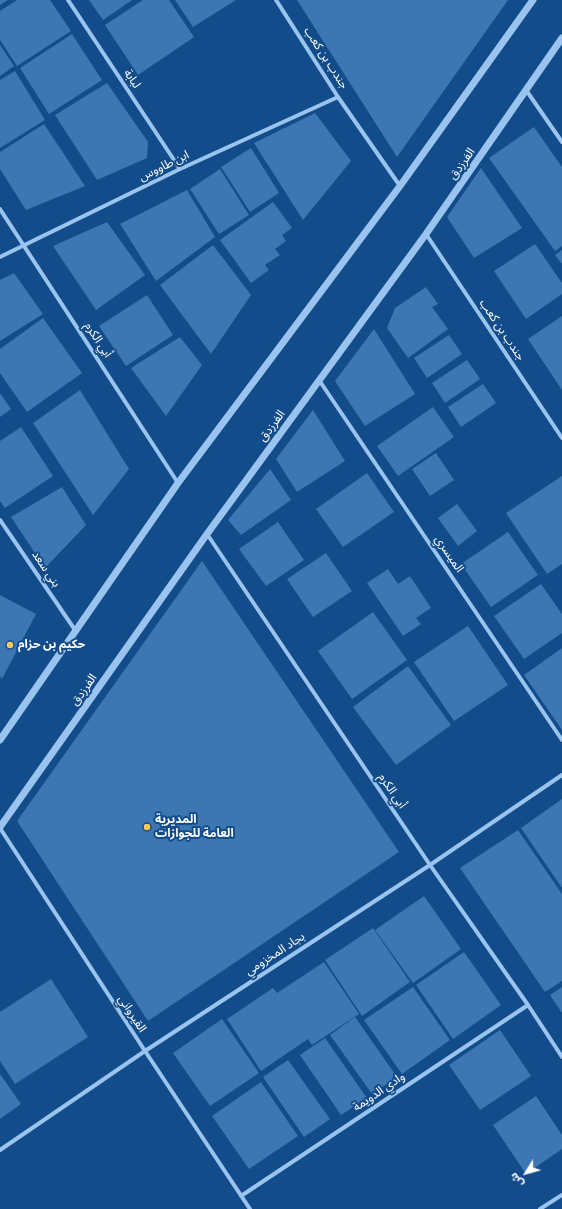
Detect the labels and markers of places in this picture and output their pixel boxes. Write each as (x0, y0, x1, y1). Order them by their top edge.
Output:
place label: حكيم بن حزام (18, 638, 85, 652)
marker: حكيم بن حزام (5, 640, 15, 650)
place label: المديرية العامة للجوازات (155, 813, 234, 841)
marker: المديرية العامة للجوازات (142, 822, 152, 832)

